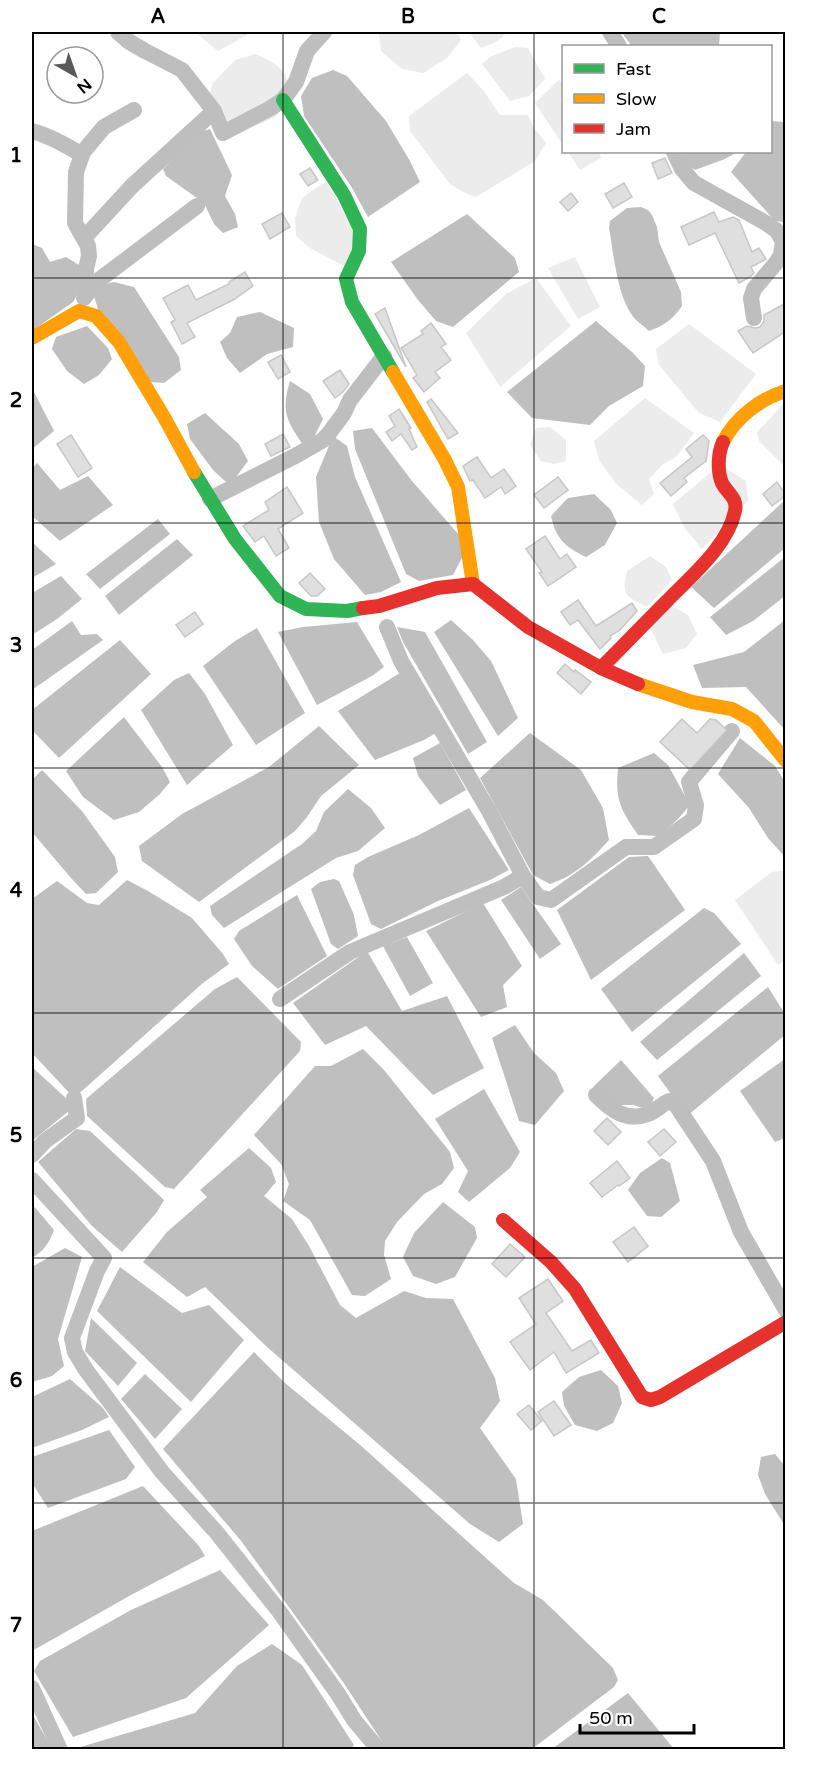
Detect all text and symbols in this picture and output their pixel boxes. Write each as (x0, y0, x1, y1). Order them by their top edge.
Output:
text: A (151, 5, 166, 29)
text: B (401, 5, 415, 29)
text: C (652, 5, 666, 29)
north arrow (45, 45, 105, 105)
legend (562, 45, 772, 153)
text: Fast (616, 58, 651, 80)
text: N (73, 74, 95, 98)
text: Slow (616, 88, 657, 110)
text: Jam (616, 118, 651, 140)
text: 1 (10, 144, 22, 168)
text: 2 (10, 389, 22, 413)
text: 3 (10, 634, 22, 658)
text: 4 (10, 879, 23, 903)
text: 5 (10, 1124, 22, 1148)
text: 6 (10, 1369, 22, 1393)
text: 7 (10, 1614, 22, 1638)
scale bar (580, 1697, 694, 1735)
text: 50 m (589, 1707, 633, 1729)

